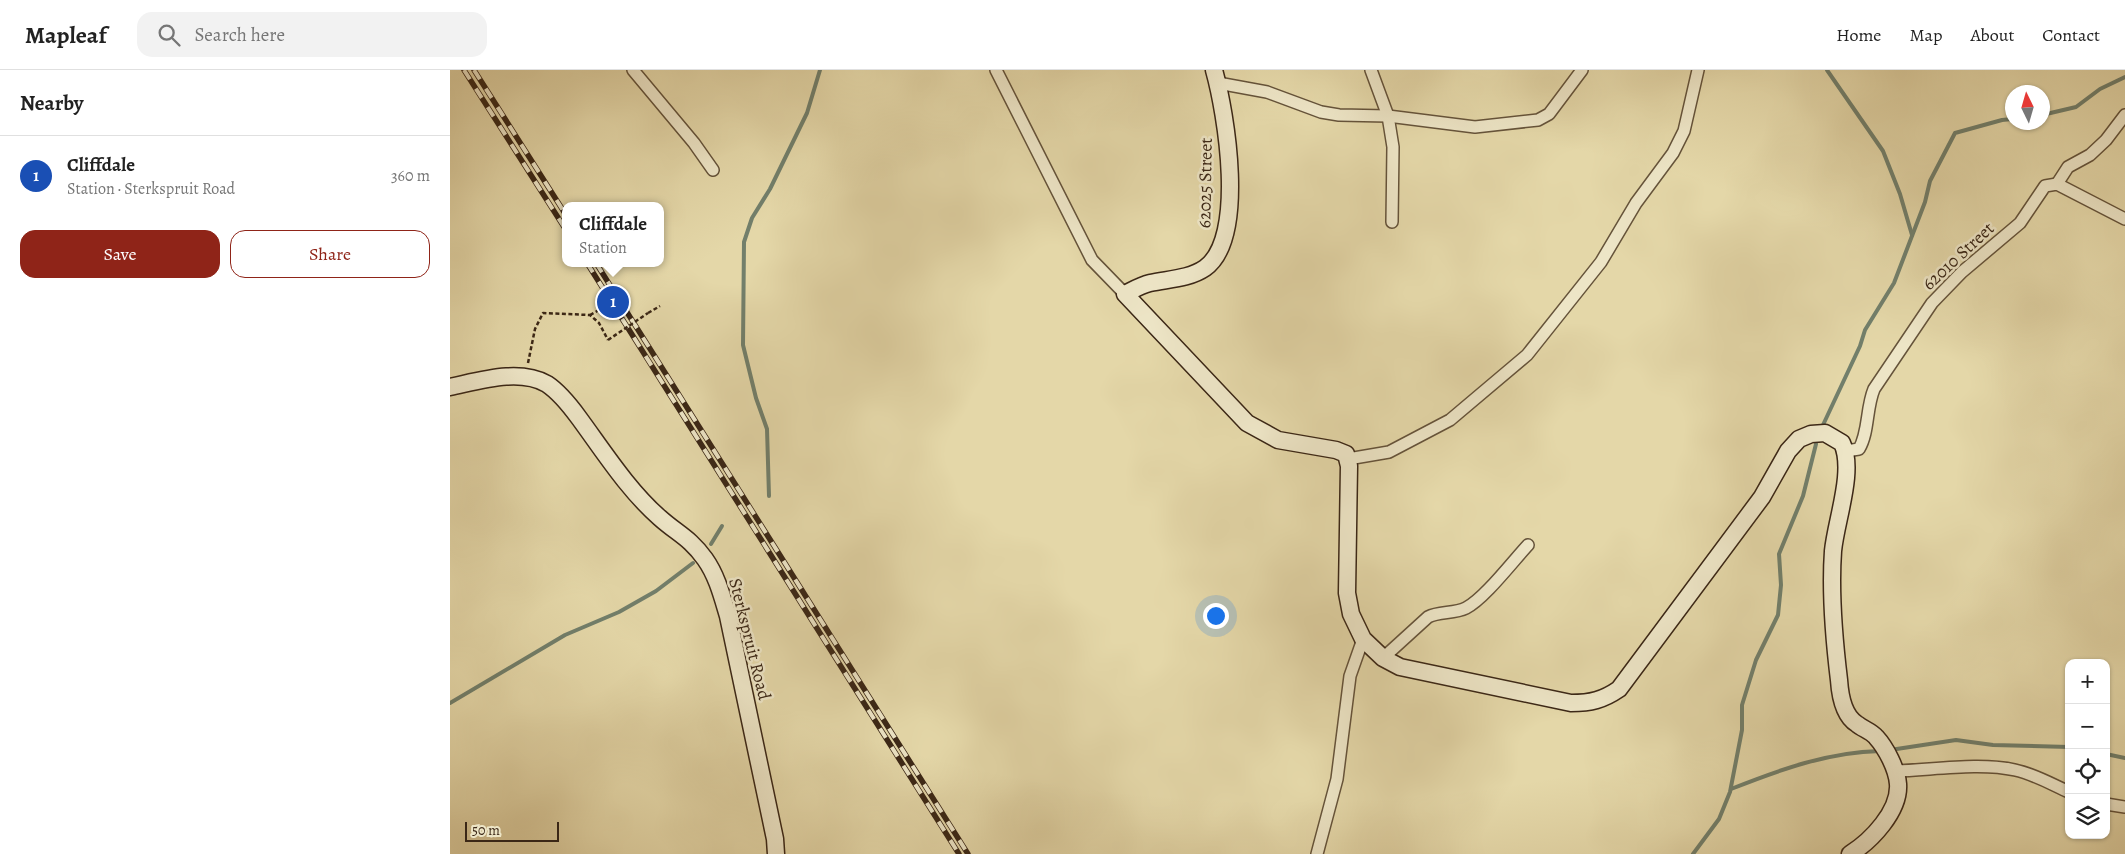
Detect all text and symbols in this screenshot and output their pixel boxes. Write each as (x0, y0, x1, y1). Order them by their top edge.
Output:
search box (137, 12, 487, 57)
text: Mapleaf (25, 19, 107, 51)
icon: search (155, 21, 183, 49)
text: Search here (195, 22, 285, 48)
text: Home (1836, 23, 1881, 47)
text: Map (1909, 23, 1942, 47)
text: About (1970, 23, 2014, 47)
text: Contact (2042, 23, 2100, 47)
north arrow (2005, 85, 2050, 130)
text: Nearby (20, 89, 83, 117)
street label: 62025 Street (1192, 137, 1218, 228)
text: Cliffdale (67, 152, 135, 178)
text: 1 (33, 165, 39, 187)
text: 360 m (391, 165, 430, 187)
text: Station · Sterkspruit Road (67, 178, 235, 200)
popup (562, 202, 664, 267)
text: Cliffdale (579, 211, 647, 237)
street label: 62010 Street (1917, 216, 1999, 295)
button: Save (20, 230, 220, 278)
button: Share (230, 230, 430, 278)
text: Station (579, 237, 627, 259)
pin: 1 (597, 283, 629, 321)
street label: Sterkspruit Road (723, 576, 777, 703)
your location (1203, 603, 1229, 629)
map controls (2065, 659, 2110, 839)
button: + (2065, 659, 2110, 704)
button: − (2065, 704, 2110, 749)
button: locate (2065, 749, 2110, 794)
button: layers (2065, 794, 2110, 839)
scale bar (465, 819, 559, 842)
text: 50 m (472, 821, 500, 840)

